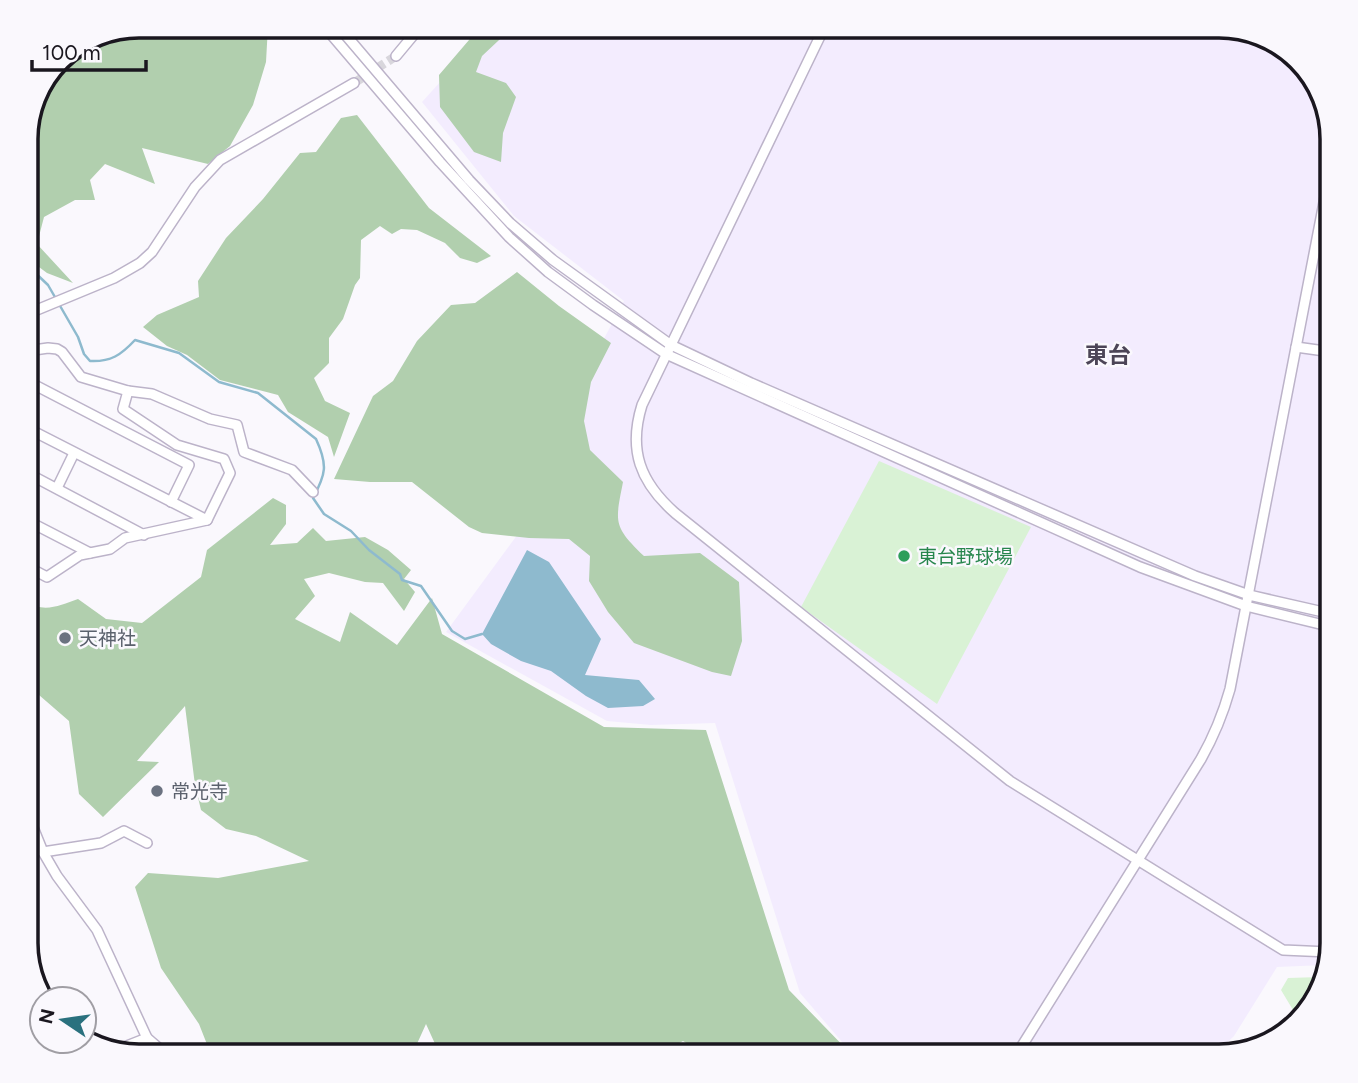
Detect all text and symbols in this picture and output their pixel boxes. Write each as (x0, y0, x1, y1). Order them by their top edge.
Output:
scale bar (32, 28, 145, 72)
text: 100 m (42, 40, 101, 65)
district label: 東台 (1085, 341, 1131, 369)
place label: 東台野球場 (918, 545, 1013, 568)
marker: 東台野球場 (896, 548, 912, 564)
place label: 天神社 (79, 627, 136, 650)
marker: 天神社 (57, 630, 73, 646)
place label: 常光寺 (171, 780, 228, 803)
marker: 常光寺 (149, 783, 165, 799)
north arrow (28, 985, 98, 1055)
text: N (34, 1007, 60, 1026)

